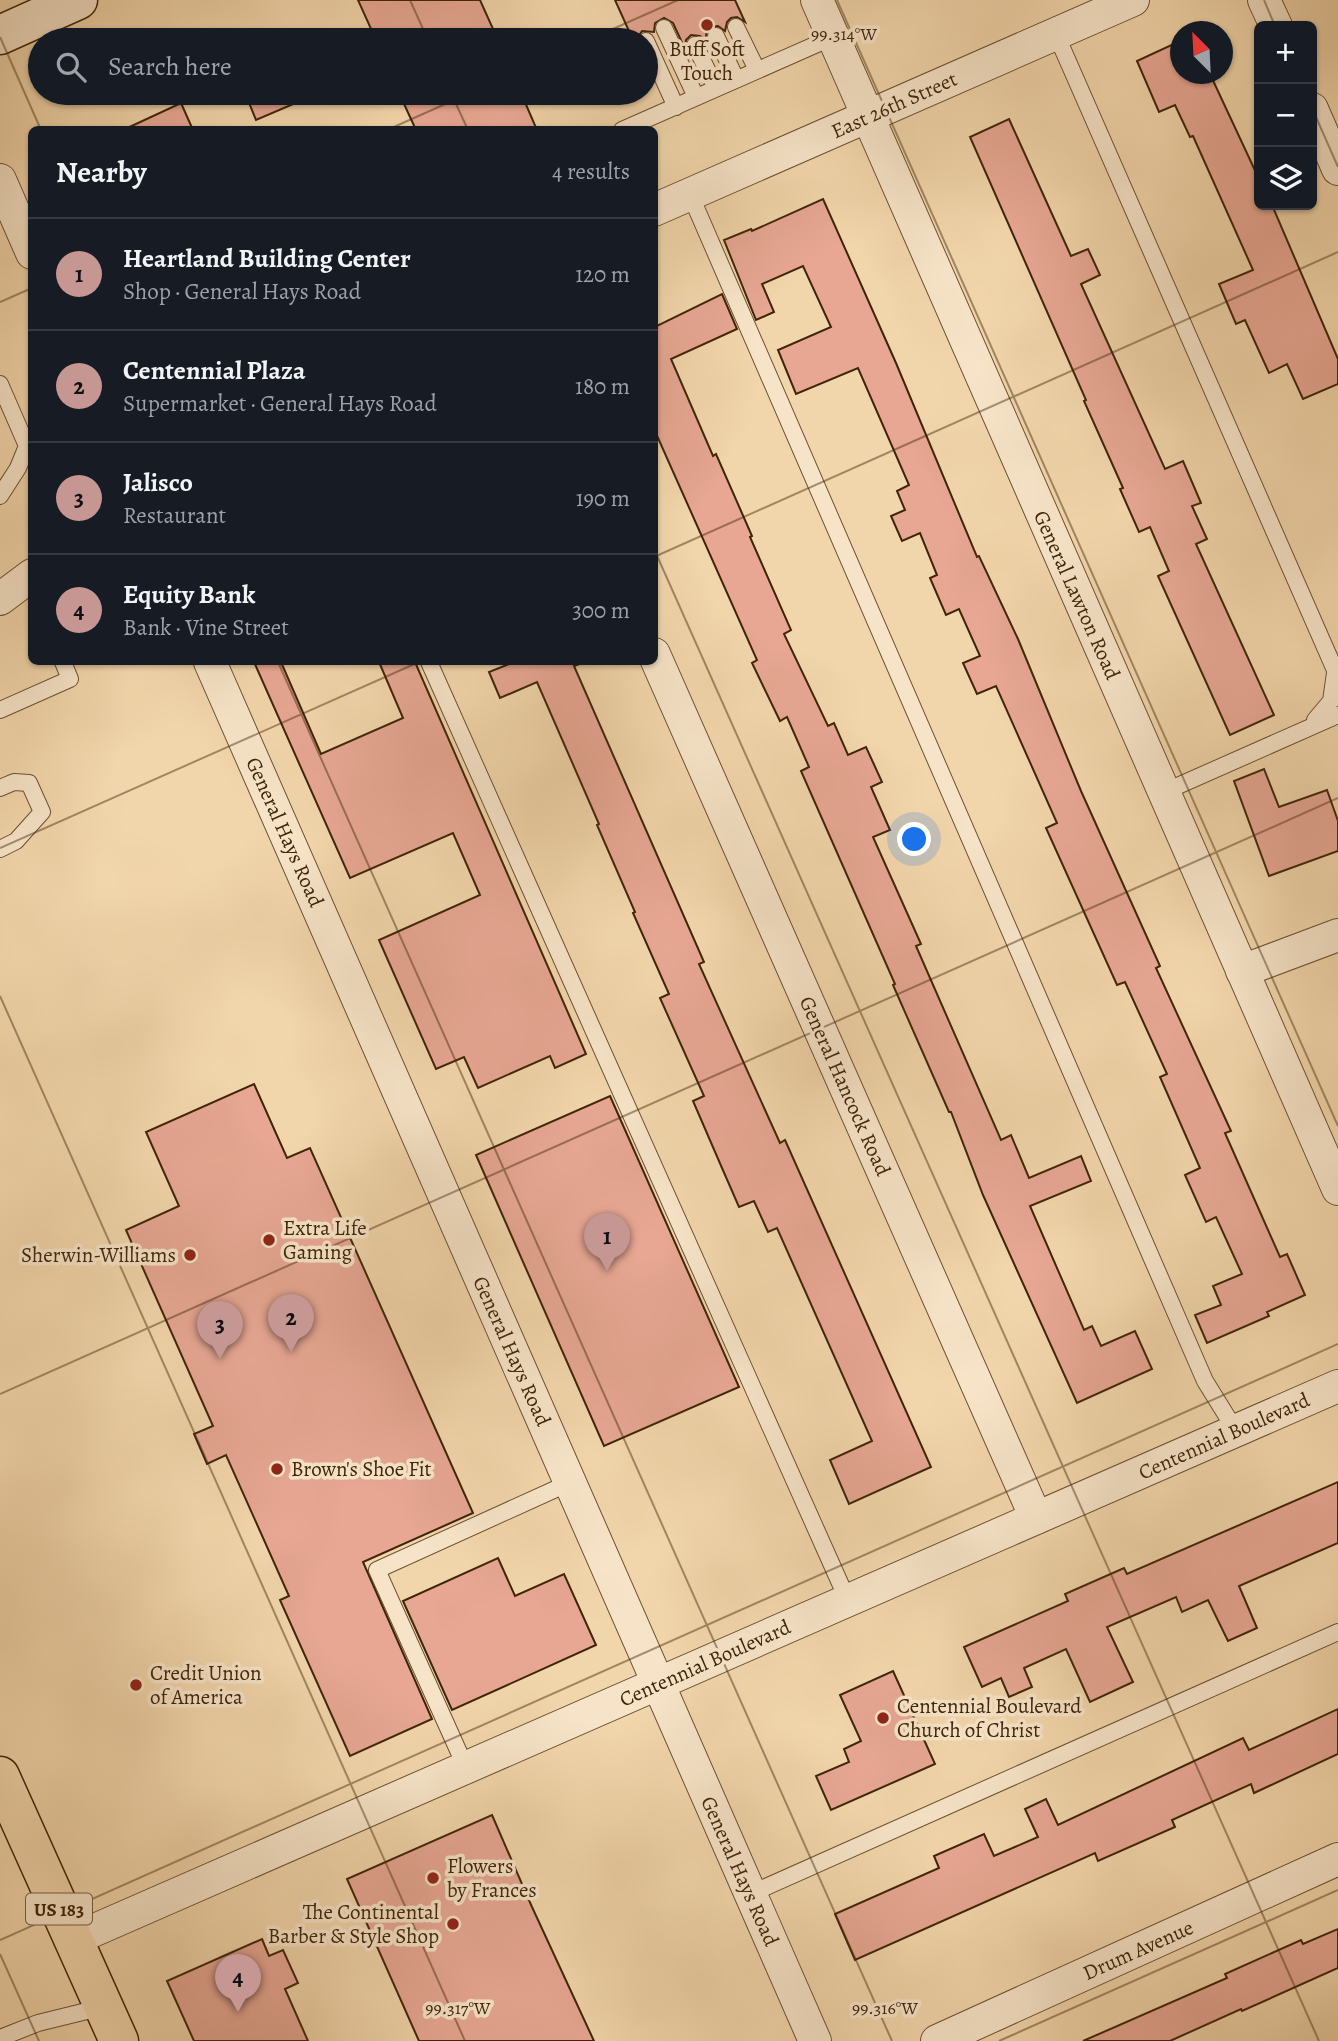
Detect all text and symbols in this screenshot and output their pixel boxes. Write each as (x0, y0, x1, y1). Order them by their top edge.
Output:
marker: Buff Soft Touch (699, 17, 715, 33)
north arrow (1170, 21, 1233, 84)
map controls (1254, 21, 1317, 210)
button: + (1254, 21, 1317, 84)
text: 99.314°W (811, 22, 877, 46)
search box (28, 28, 658, 105)
place label: Buff Soft Touch (669, 35, 745, 87)
icon: search (52, 48, 90, 86)
text: Search here (108, 49, 232, 84)
street label: East 26th Street (827, 65, 961, 145)
button: − (1254, 84, 1317, 147)
button: layers (1254, 147, 1317, 210)
text: Nearby (56, 152, 147, 192)
text: 4 results (552, 156, 630, 187)
text: Heartland Building Center (123, 241, 411, 276)
text: 1 (75, 259, 83, 290)
text: 120 m (575, 259, 630, 290)
text: Shop · General Hays Road (123, 276, 361, 307)
text: Centennial Plaza (123, 353, 305, 388)
text: 2 (73, 371, 85, 402)
text: 180 m (575, 371, 630, 402)
text: Supermarket · General Hays Road (123, 388, 437, 419)
text: Jalisco (123, 465, 193, 500)
text: 3 (74, 483, 84, 514)
text: 190 m (576, 483, 630, 514)
text: Restaurant (123, 500, 226, 531)
street label: General Lawton Road (1027, 506, 1127, 685)
text: Equity Bank (123, 577, 255, 612)
text: 4 (74, 595, 84, 626)
text: 300 m (572, 595, 630, 626)
text: Bank · Vine Street (123, 612, 289, 643)
street label: General Hays Road (239, 753, 331, 912)
your location (897, 822, 931, 856)
street label: General Hancock Road (793, 992, 897, 1181)
pin: 1 (584, 1213, 630, 1271)
place label: Extra Life Gaming (283, 1214, 367, 1266)
marker: Extra Life Gaming (261, 1232, 277, 1248)
place label: Sherwin-Williams (21, 1241, 176, 1269)
marker: Sherwin-Williams (182, 1247, 198, 1263)
street label: General Hays Road (466, 1272, 558, 1431)
pin: 2 (268, 1294, 314, 1352)
pin: 3 (197, 1301, 243, 1359)
street label: Centennial Boulevard (1134, 1385, 1315, 1486)
place label: Brown's Shoe Fit (291, 1455, 432, 1483)
marker: Brown's Shoe Fit (269, 1461, 285, 1477)
street label: Centennial Boulevard (615, 1612, 796, 1713)
place label: Credit Union of America (150, 1659, 262, 1711)
marker: Credit Union of America (128, 1677, 144, 1693)
place label: Centennial Boulevard Church of Christ (897, 1692, 1082, 1744)
marker: Centennial Boulevard Church of Christ (875, 1710, 891, 1726)
street label: General Hays Road (694, 1792, 786, 1951)
place label: Flowers by Frances (447, 1852, 537, 1904)
marker: Flowers by Frances (425, 1870, 441, 1886)
road number: US 183 (26, 1894, 92, 1924)
place label: The Continental Barber & Style Shop (268, 1898, 439, 1950)
street label: Drum Avenue (1078, 1913, 1198, 1987)
marker: The Continental Barber & Style Shop (445, 1916, 461, 1932)
pin: 4 (215, 1954, 261, 2012)
text: 99.317°W (425, 1996, 491, 2020)
text: 99.316°W (852, 1996, 918, 2020)

